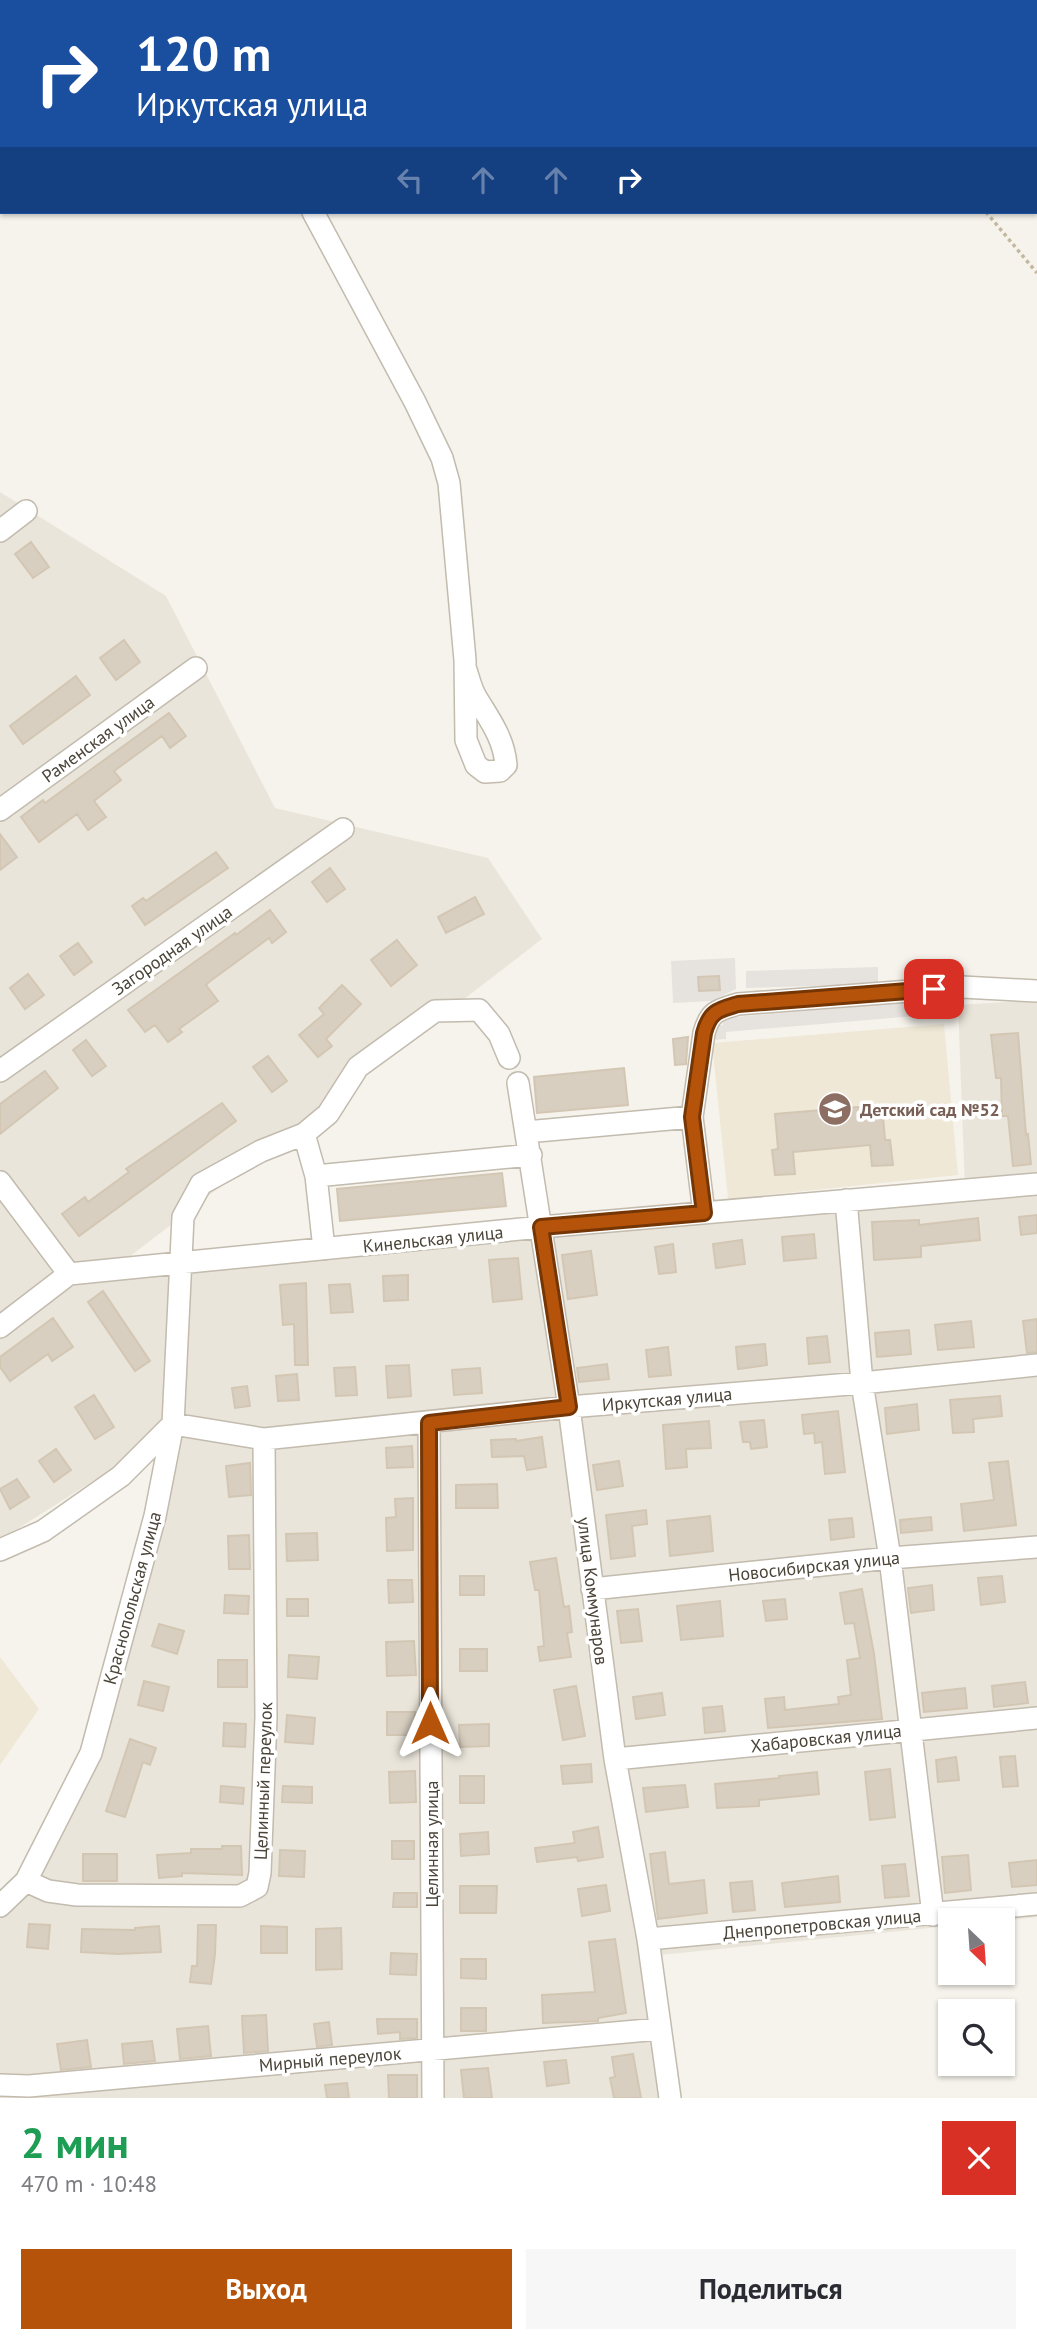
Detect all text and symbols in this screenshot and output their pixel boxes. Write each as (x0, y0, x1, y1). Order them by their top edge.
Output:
text: 120 m (136, 21, 271, 85)
icon: right (21, 28, 112, 119)
text: Иркутская улица (136, 83, 368, 125)
icon: left (391, 161, 429, 199)
icon: ahead (464, 161, 502, 199)
icon: ahead (537, 161, 575, 199)
icon: right (610, 161, 648, 199)
street label: Раменская улица (37, 690, 159, 788)
street label: Загородная улица (107, 900, 237, 1000)
pin (904, 959, 964, 1019)
icon: arrive (915, 970, 953, 1008)
school or university icon: Детский сад №52 (816, 1090, 854, 1128)
place label: Детский сад №52 (860, 1098, 1000, 1121)
street label: Кинельская улица (362, 1220, 504, 1258)
street label: Иркутская улица (601, 1382, 733, 1416)
street label: Краснопольская улица (98, 1509, 166, 1687)
street label: улица Коммунаров (573, 1516, 613, 1666)
street label: Новосибирская улица (727, 1546, 901, 1586)
position arrow (393, 1686, 467, 1760)
street label: Целинный переулок (249, 1701, 277, 1861)
street label: Хабаровская улица (749, 1719, 903, 1757)
street label: Целинная улица (420, 1780, 443, 1908)
street label: Днепропетровская улица (722, 1904, 922, 1944)
north arrow (938, 1908, 1015, 1984)
map controls (938, 1908, 1015, 2076)
button: search (938, 1999, 1015, 2076)
street label: Мирный переулок (258, 2041, 403, 2077)
text: 2 мин (21, 2115, 129, 2170)
button: close (942, 2121, 1016, 2195)
text: 470 m · 10:48 (21, 2169, 157, 2198)
button: Выход (21, 2249, 512, 2329)
button: Поделиться (526, 2249, 1016, 2329)

